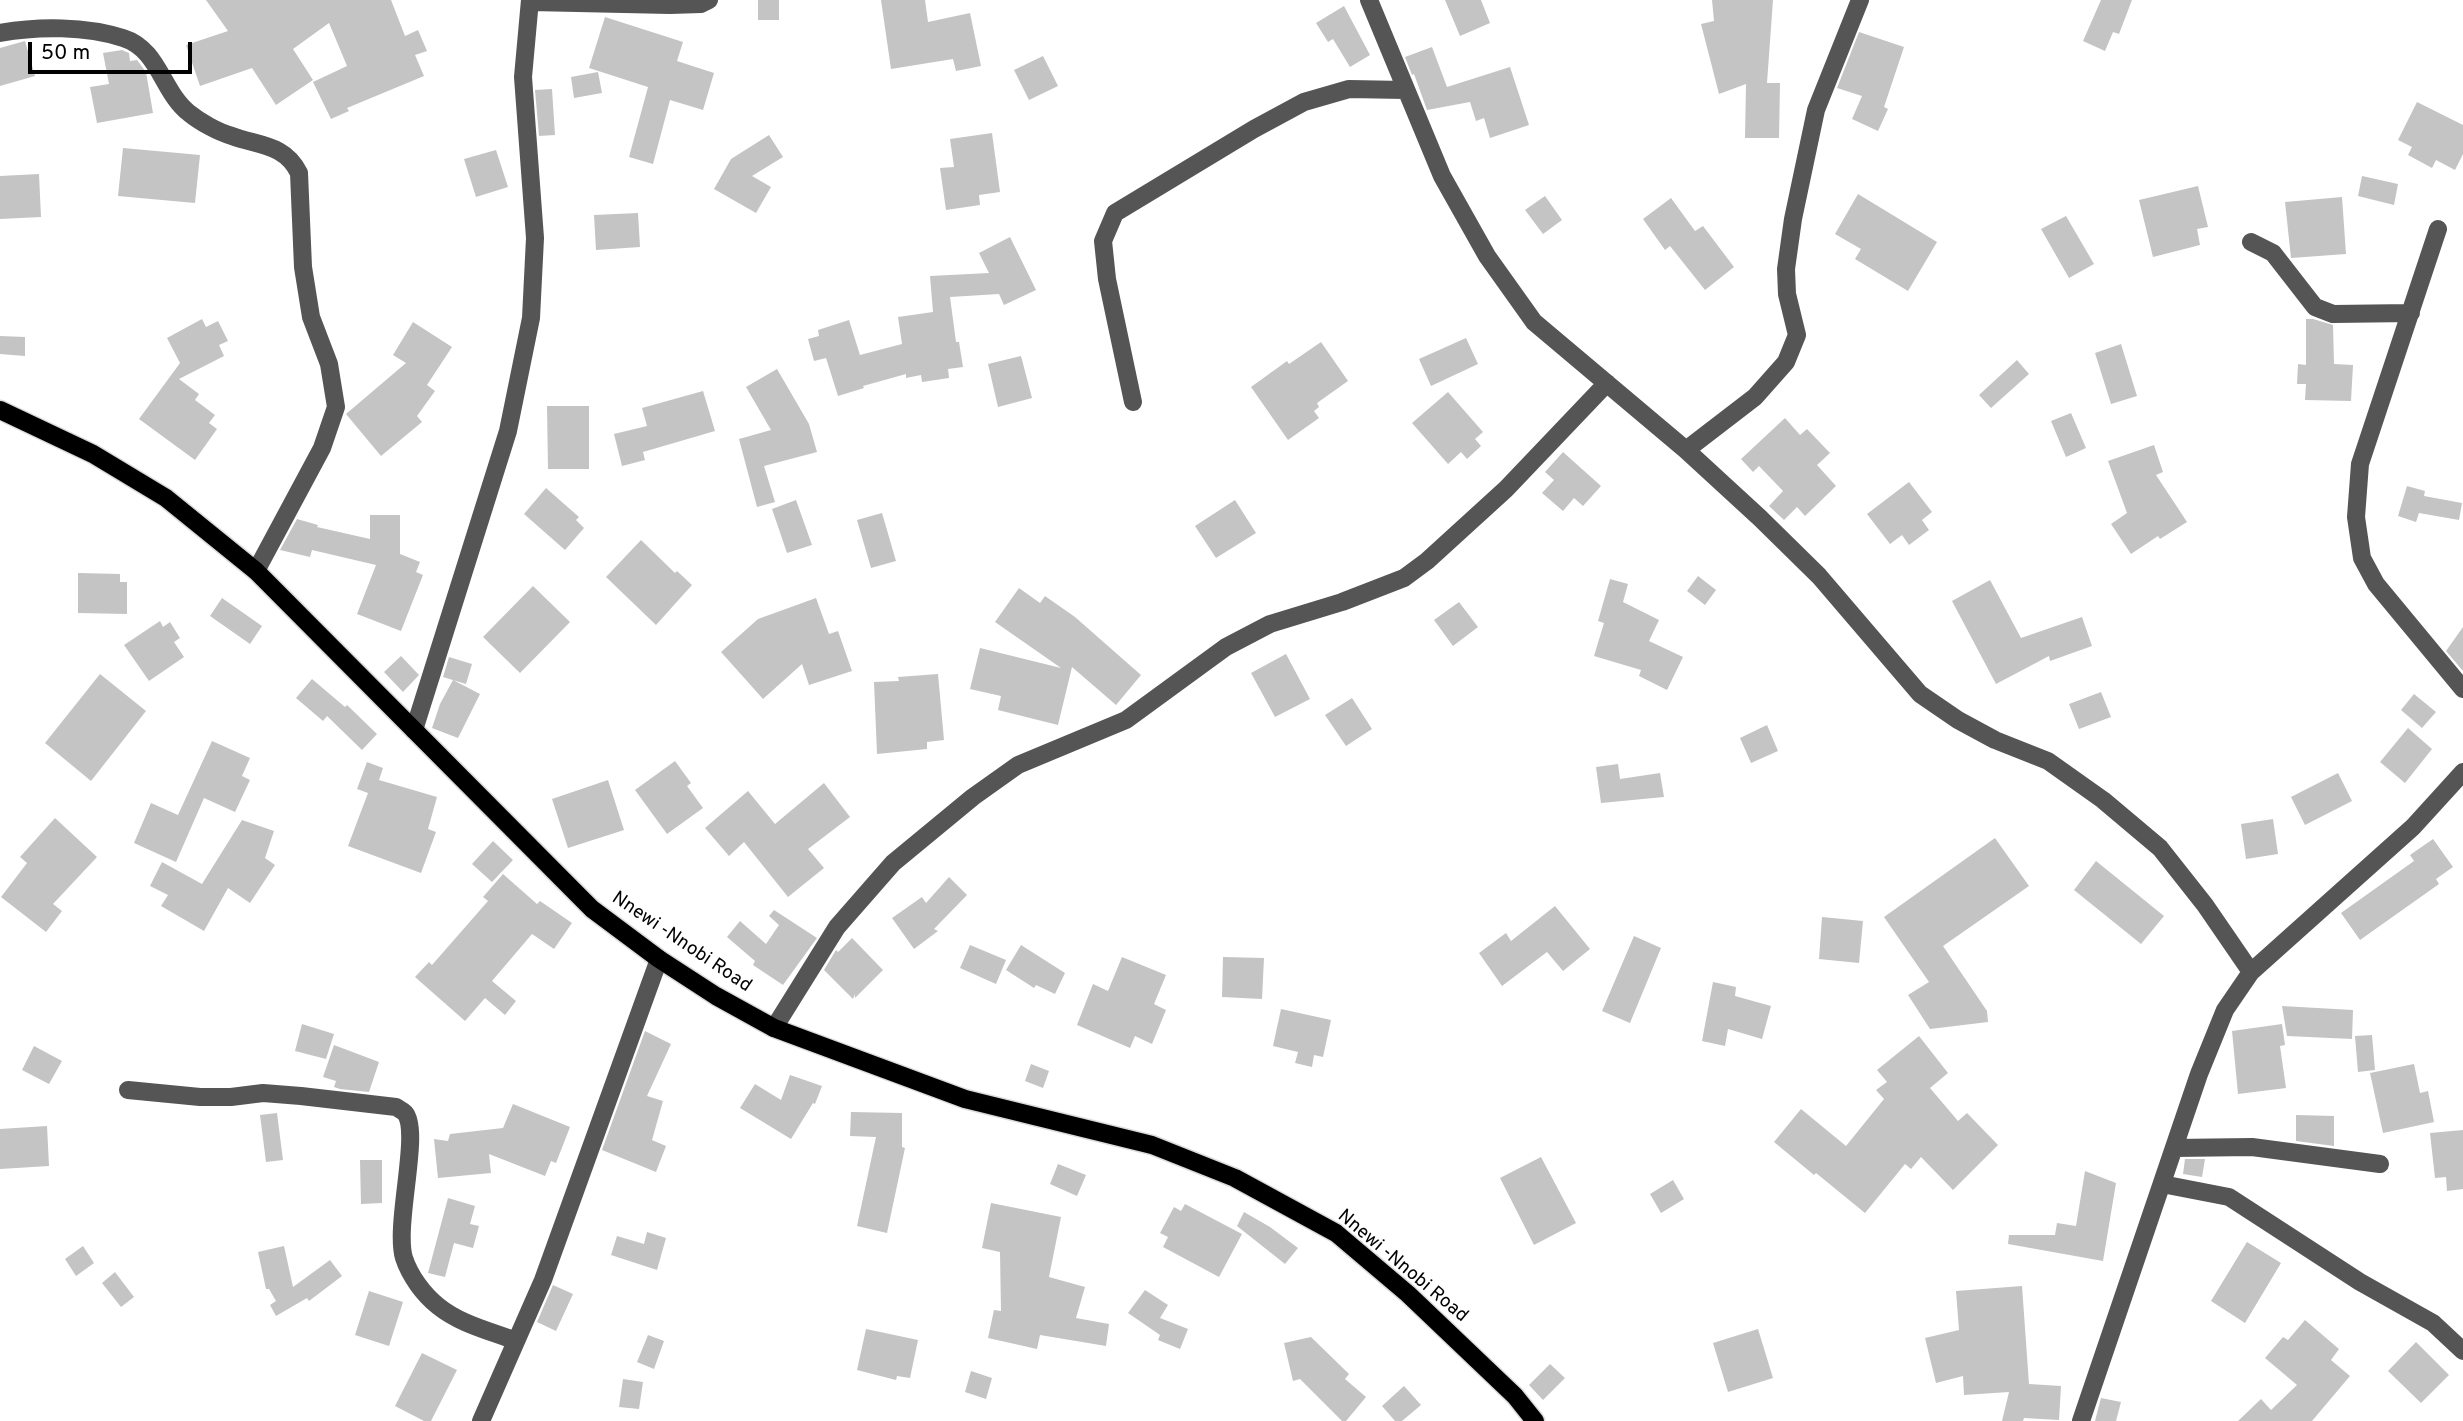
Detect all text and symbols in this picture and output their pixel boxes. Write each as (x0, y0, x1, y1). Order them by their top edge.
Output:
scale bar (32, 28, 196, 72)
text: 50 m (41, 40, 90, 67)
street label: Nnewi -Nnobi Road (607, 888, 755, 998)
street label: Nnewi -Nnobi Road (1332, 1206, 1472, 1328)

